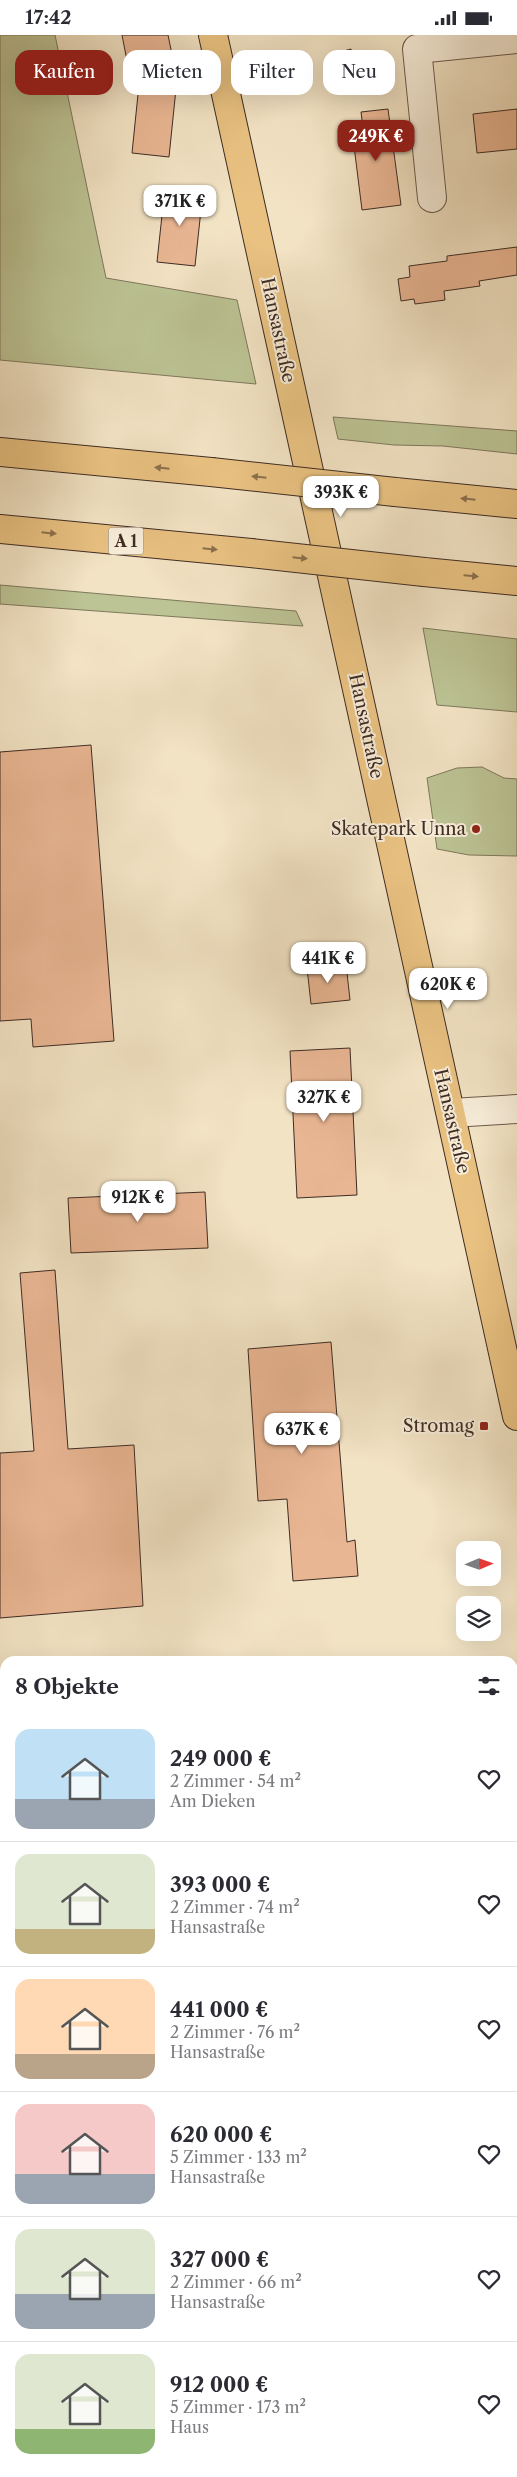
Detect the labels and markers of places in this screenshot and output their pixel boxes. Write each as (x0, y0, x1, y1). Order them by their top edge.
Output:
pin: 249K € (335, 119, 417, 162)
pin: 371K € (139, 185, 221, 227)
pin: 393K € (300, 475, 382, 518)
place label: Skatepark Unna (331, 818, 467, 840)
marker: Skatepark Unna (470, 823, 482, 835)
pin: 441K € (287, 941, 369, 984)
pin: 620K € (407, 967, 489, 1010)
pin: 327K € (283, 1081, 365, 1123)
pin: 912K € (97, 1181, 179, 1223)
pin: 637K € (261, 1413, 343, 1455)
place label: Stromag (403, 1415, 475, 1437)
marker: Stromag (478, 1420, 490, 1432)

